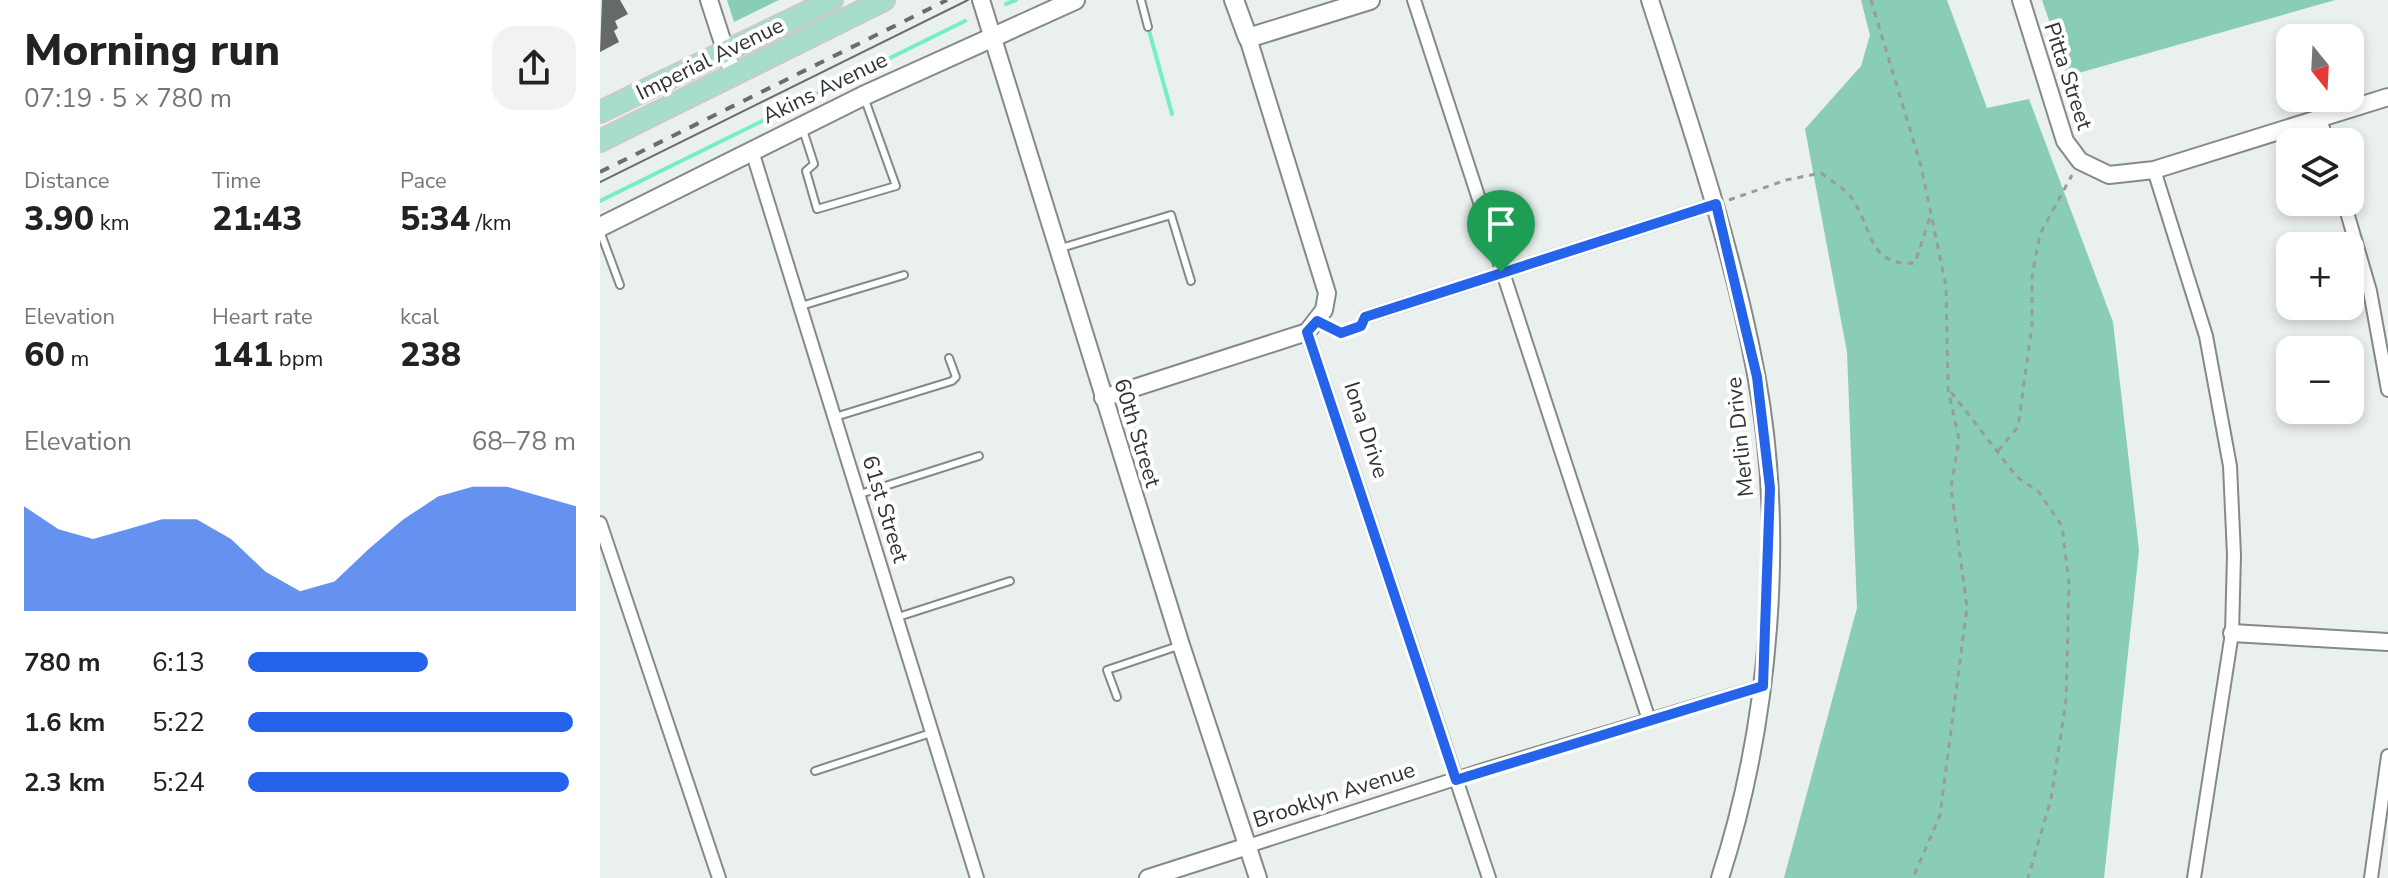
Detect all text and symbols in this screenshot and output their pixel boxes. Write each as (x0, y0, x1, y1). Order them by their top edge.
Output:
street label: Imperial Avenue (631, 10, 789, 108)
street label: Pitta Street (2037, 18, 2100, 134)
text: Morning run (24, 21, 280, 81)
north arrow (2276, 24, 2364, 112)
map controls (2276, 24, 2364, 424)
button: share (492, 26, 576, 110)
street label: Akins Avenue (757, 45, 893, 131)
text: 07:19 · 5 × 780 m (24, 81, 232, 116)
button: layers (2276, 128, 2364, 216)
text: Distance (24, 166, 109, 196)
text: Time (212, 166, 261, 196)
text: Pace (400, 166, 447, 196)
pin (1467, 190, 1535, 272)
text: 3.90 (24, 196, 94, 242)
text: 21:43 (212, 196, 302, 242)
text: 5:34 (400, 196, 470, 242)
icon: arrive (1479, 202, 1523, 246)
text: km (94, 208, 130, 238)
text: /km (470, 208, 512, 238)
button: + (2276, 232, 2364, 320)
text: Elevation (24, 302, 115, 332)
text: Heart rate (212, 302, 313, 332)
text: kcal (400, 302, 439, 332)
text: 60 (24, 332, 65, 378)
text: 141 (212, 332, 273, 378)
text: 238 (400, 332, 461, 378)
button: − (2276, 336, 2364, 424)
text: m (65, 344, 89, 374)
text: bpm (273, 344, 323, 374)
street label: 60th Street (1106, 375, 1168, 491)
street label: Merlin Drive (1719, 376, 1761, 498)
street label: Iona Drive (1336, 378, 1396, 482)
text: Elevation (24, 424, 132, 459)
text: 68–78 m (472, 424, 576, 459)
street label: 61st Street (855, 452, 916, 566)
text: 780 m (24, 645, 101, 680)
text: 6:13 (152, 645, 205, 680)
text: 1.6 km (24, 705, 105, 740)
text: 5:22 (152, 705, 205, 740)
street label: Brooklyn Avenue (1249, 755, 1419, 835)
text: 2.3 km (24, 765, 105, 800)
text: 5:24 (152, 765, 205, 800)

